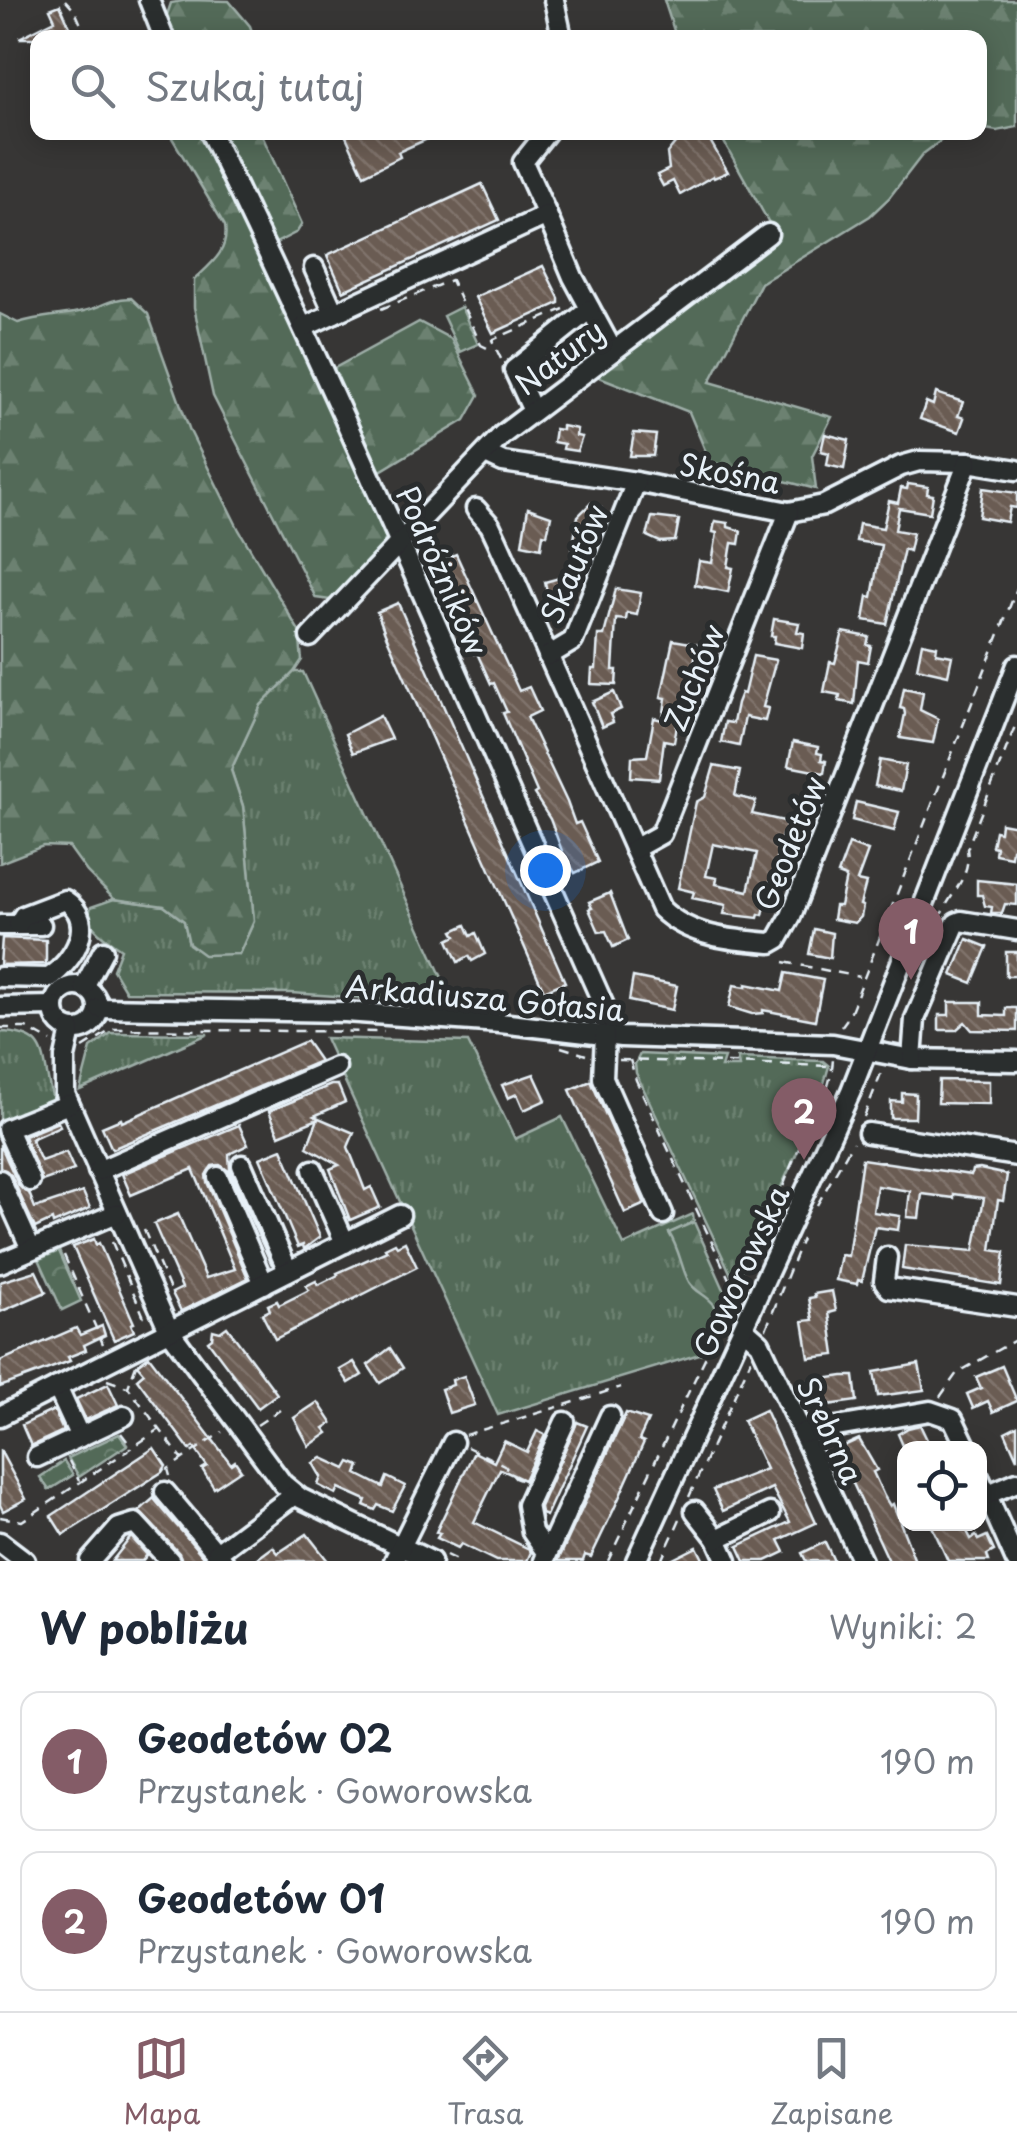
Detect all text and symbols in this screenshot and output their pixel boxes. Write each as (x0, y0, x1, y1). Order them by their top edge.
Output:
search box (30, 30, 987, 140)
text: Szukaj tutaj (145, 57, 364, 114)
icon: search (65, 58, 120, 113)
street label: Natury (505, 307, 613, 405)
street label: Skośna (676, 440, 784, 504)
street label: Podróżników (386, 478, 501, 662)
street label: Skautów (528, 498, 618, 630)
street label: Zuchów (651, 617, 735, 737)
street label: Geodetów (742, 769, 836, 917)
your location (520, 845, 571, 896)
pin: 1 (878, 898, 944, 980)
street label: Arkadiusza Gołasia (344, 962, 627, 1032)
pin: 2 (772, 1078, 836, 1160)
street label: Goworowska (680, 1177, 800, 1364)
street label: Srebrna (787, 1369, 875, 1491)
map controls (897, 1441, 987, 1531)
button: locate (897, 1441, 987, 1531)
text: W pobliżu (40, 1595, 249, 1658)
text: Wyniki: 2 (829, 1602, 977, 1650)
text: Geodetów 02 (137, 1709, 392, 1766)
text: 1 (67, 1737, 82, 1785)
text: 190 m (880, 1737, 975, 1785)
text: Przystanek · Goworowska (137, 1766, 532, 1814)
text: Geodetów 01 (137, 1869, 385, 1926)
text: 2 (63, 1897, 86, 1945)
text: 190 m (880, 1897, 975, 1945)
text: Przystanek · Goworowska (137, 1926, 532, 1974)
tab: Mapa (123, 2031, 200, 2134)
tab: Trasa (447, 2031, 523, 2134)
tab: Zapisane (770, 2031, 894, 2134)

